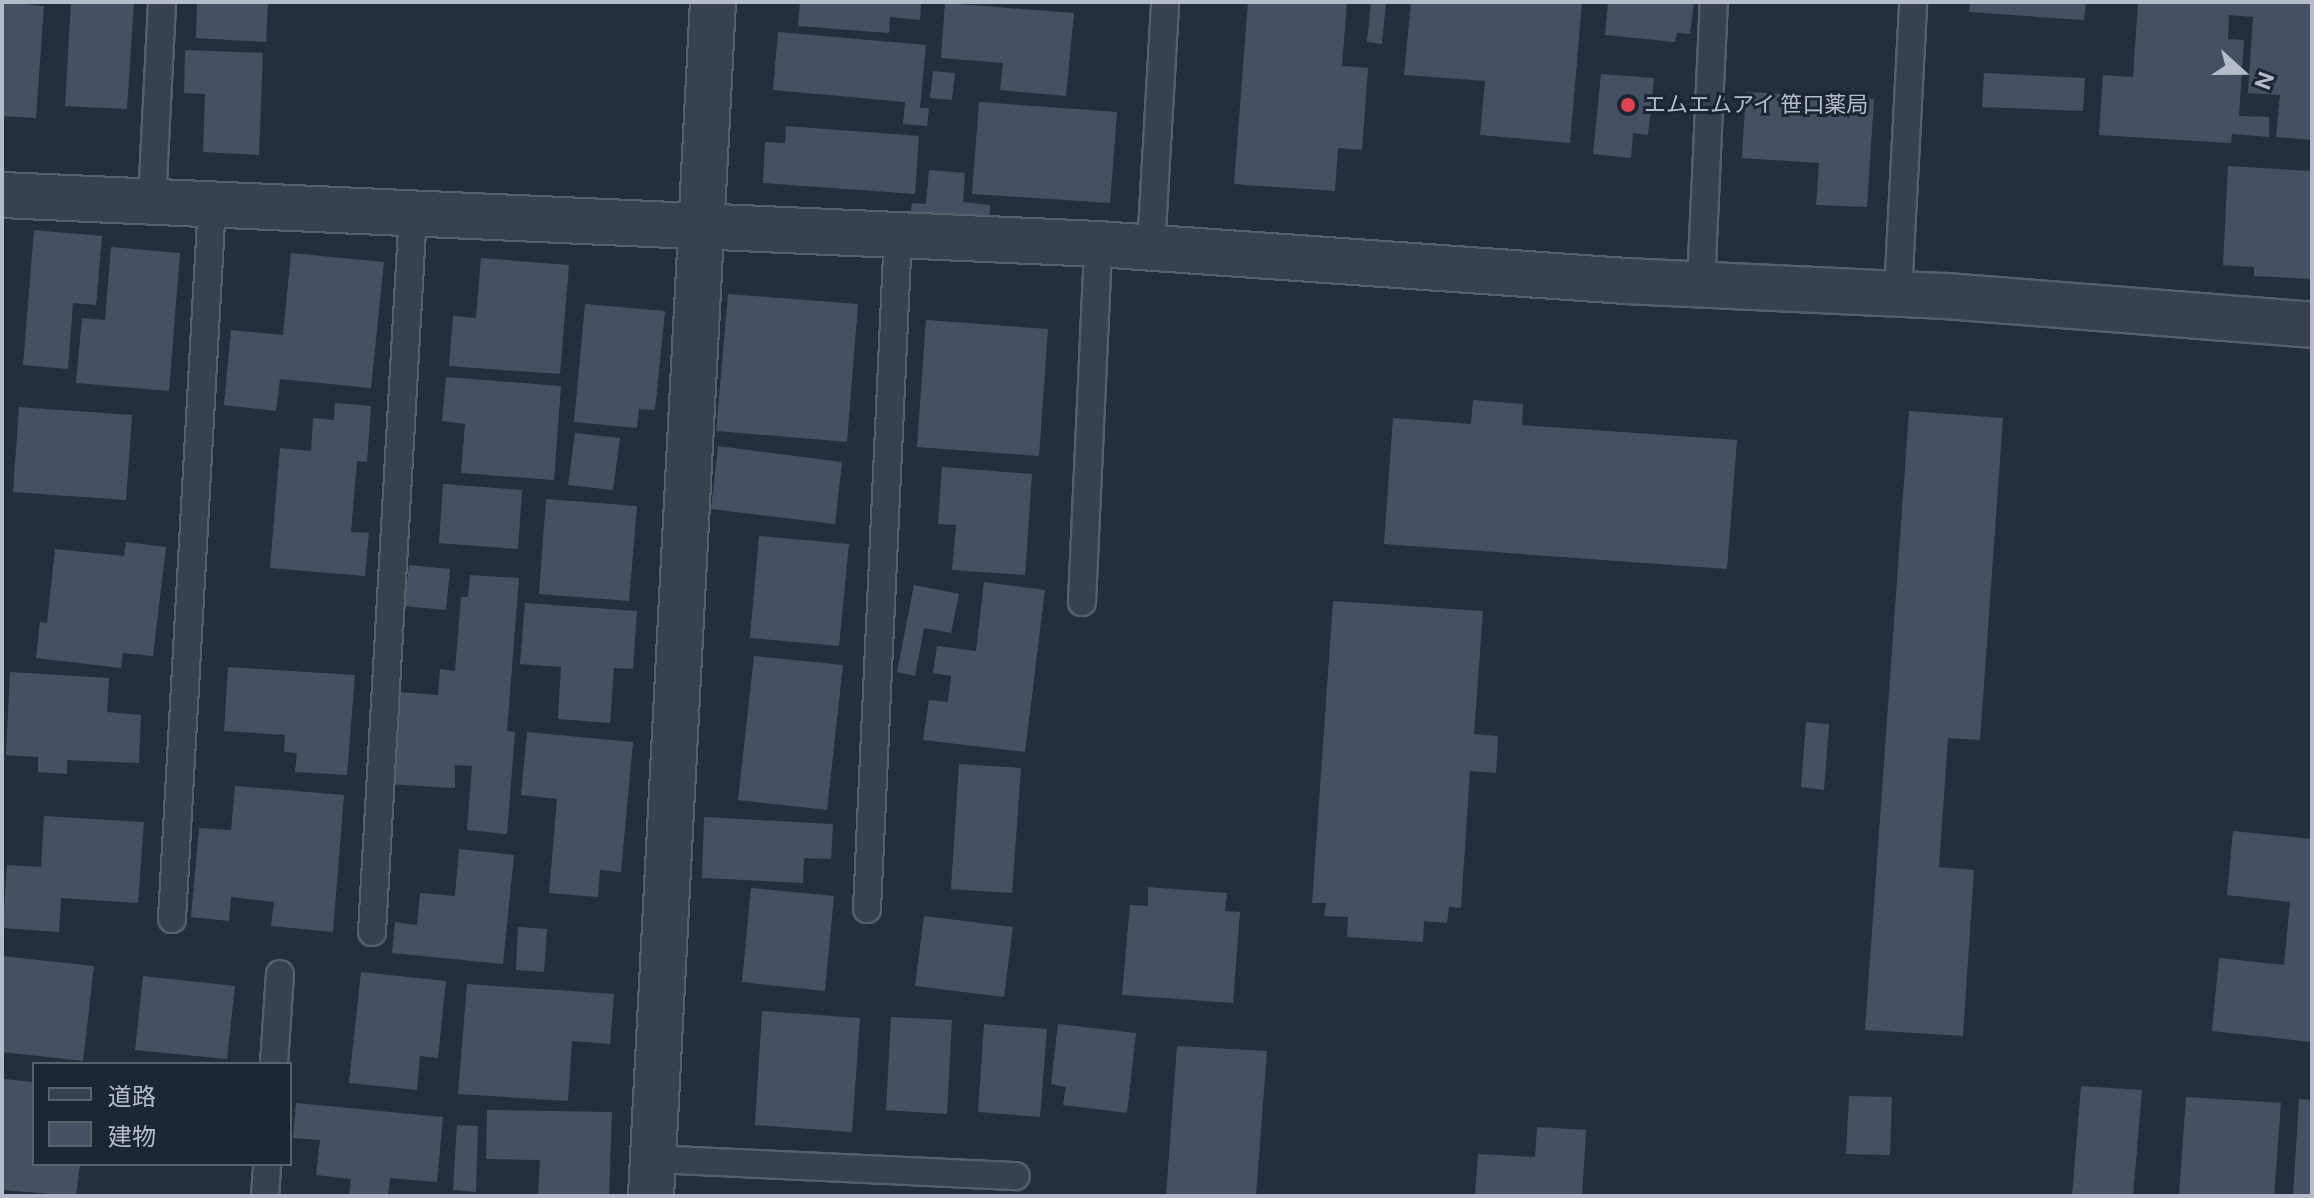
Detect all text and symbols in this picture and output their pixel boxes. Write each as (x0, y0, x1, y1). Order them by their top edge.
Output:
north arrow (2202, 32, 2282, 112)
text: N (2249, 68, 2280, 93)
place label: エムエムアイ 笹口薬局 (1644, 92, 1869, 118)
marker: エムエムアイ 笹口薬局 (1619, 96, 1637, 114)
legend (32, 1062, 292, 1166)
text: 道路 (108, 1082, 156, 1110)
text: 建物 (108, 1122, 156, 1150)

